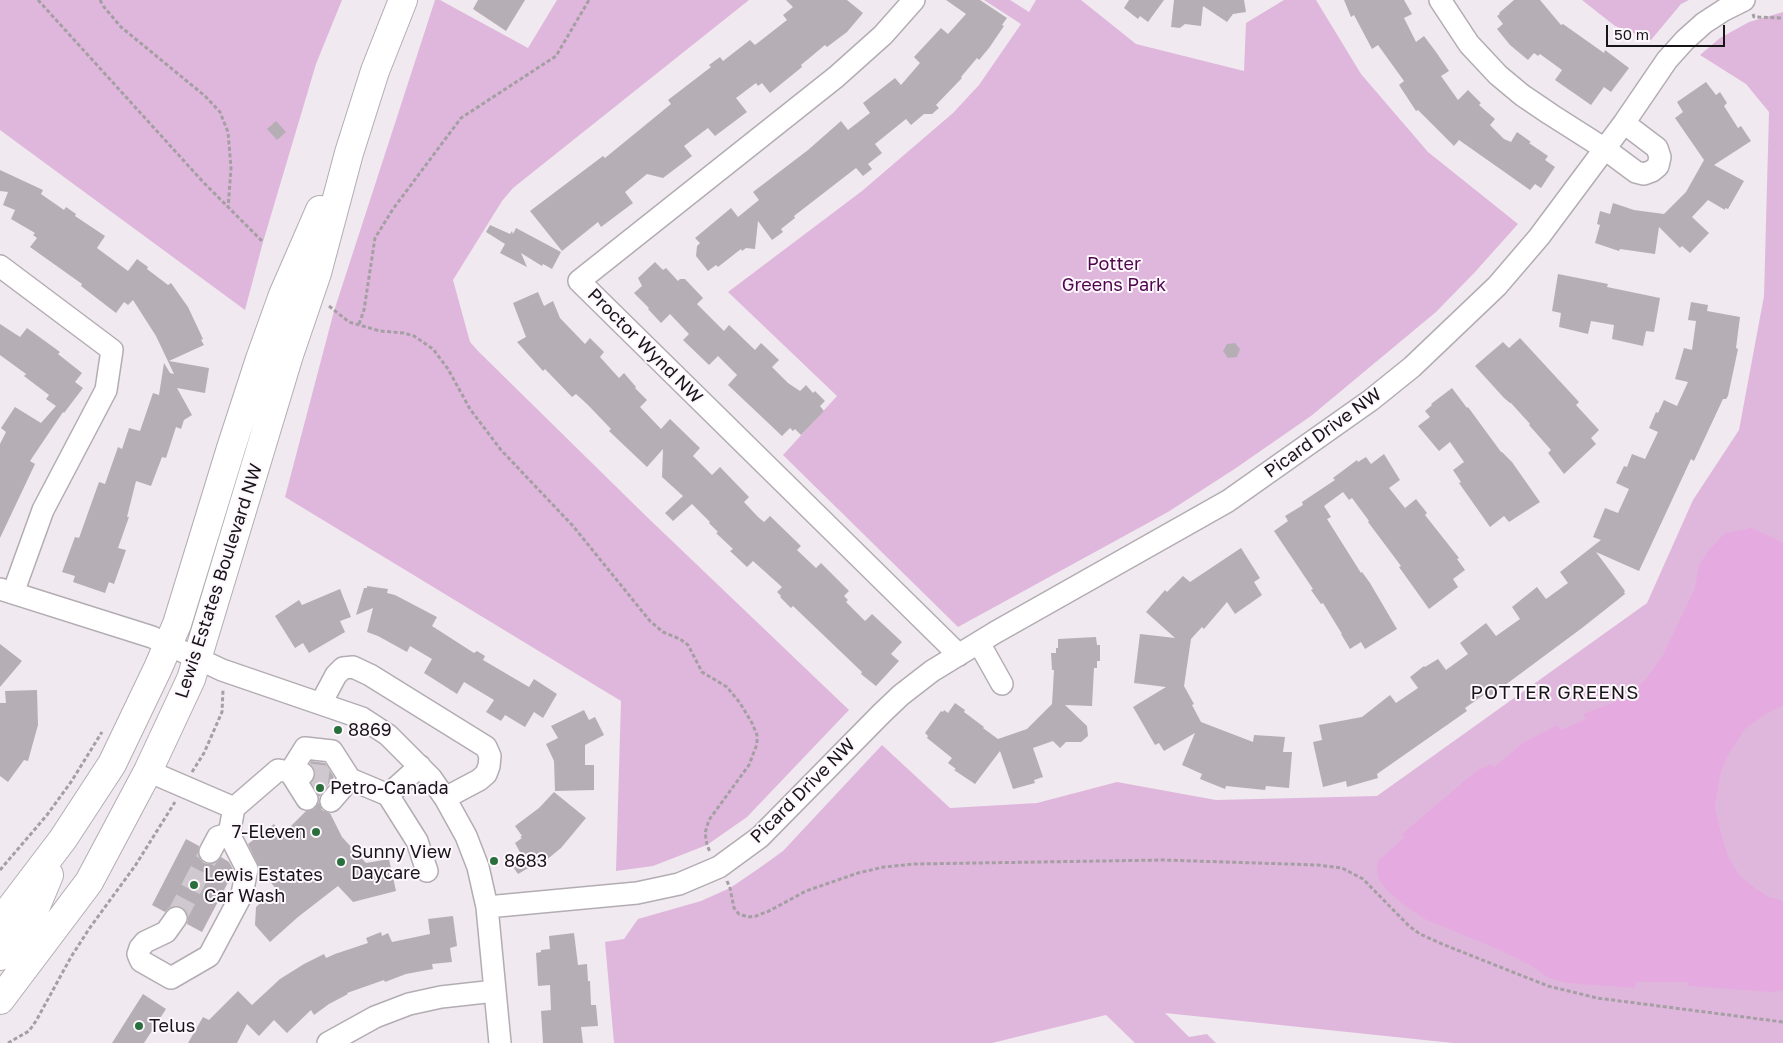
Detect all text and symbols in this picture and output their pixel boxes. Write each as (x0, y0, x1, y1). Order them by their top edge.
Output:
scale bar (1608, 15, 1727, 47)
text: 50 m (1614, 25, 1649, 43)
park label: Potter Greens Park (1062, 253, 1166, 296)
street label: Proctor Wynd NW (583, 284, 707, 408)
street label: Picard Drive NW (1260, 383, 1386, 483)
street label: Lewis Estates Boulevard NW (171, 461, 267, 701)
district label: POTTER GREENS (1469, 682, 1641, 704)
place label: 8869 (348, 719, 392, 741)
marker: 8869 (332, 724, 344, 736)
street label: Picard Drive NW (746, 734, 860, 848)
place label: Petro-Canada (330, 777, 449, 799)
marker: Petro-Canada (314, 782, 326, 794)
place label: 7-Eleven (232, 821, 306, 843)
marker: 7-Eleven (310, 826, 322, 838)
place label: Sunny View Daycare (351, 841, 451, 884)
place label: 8683 (504, 850, 547, 872)
marker: 8683 (488, 855, 500, 867)
marker: Sunny View Daycare (335, 856, 347, 868)
place label: Lewis Estates Car Wash (204, 864, 323, 906)
marker: Lewis Estates Car Wash (188, 879, 200, 891)
place label: Telus (149, 1015, 195, 1037)
marker: Telus (133, 1020, 145, 1032)

